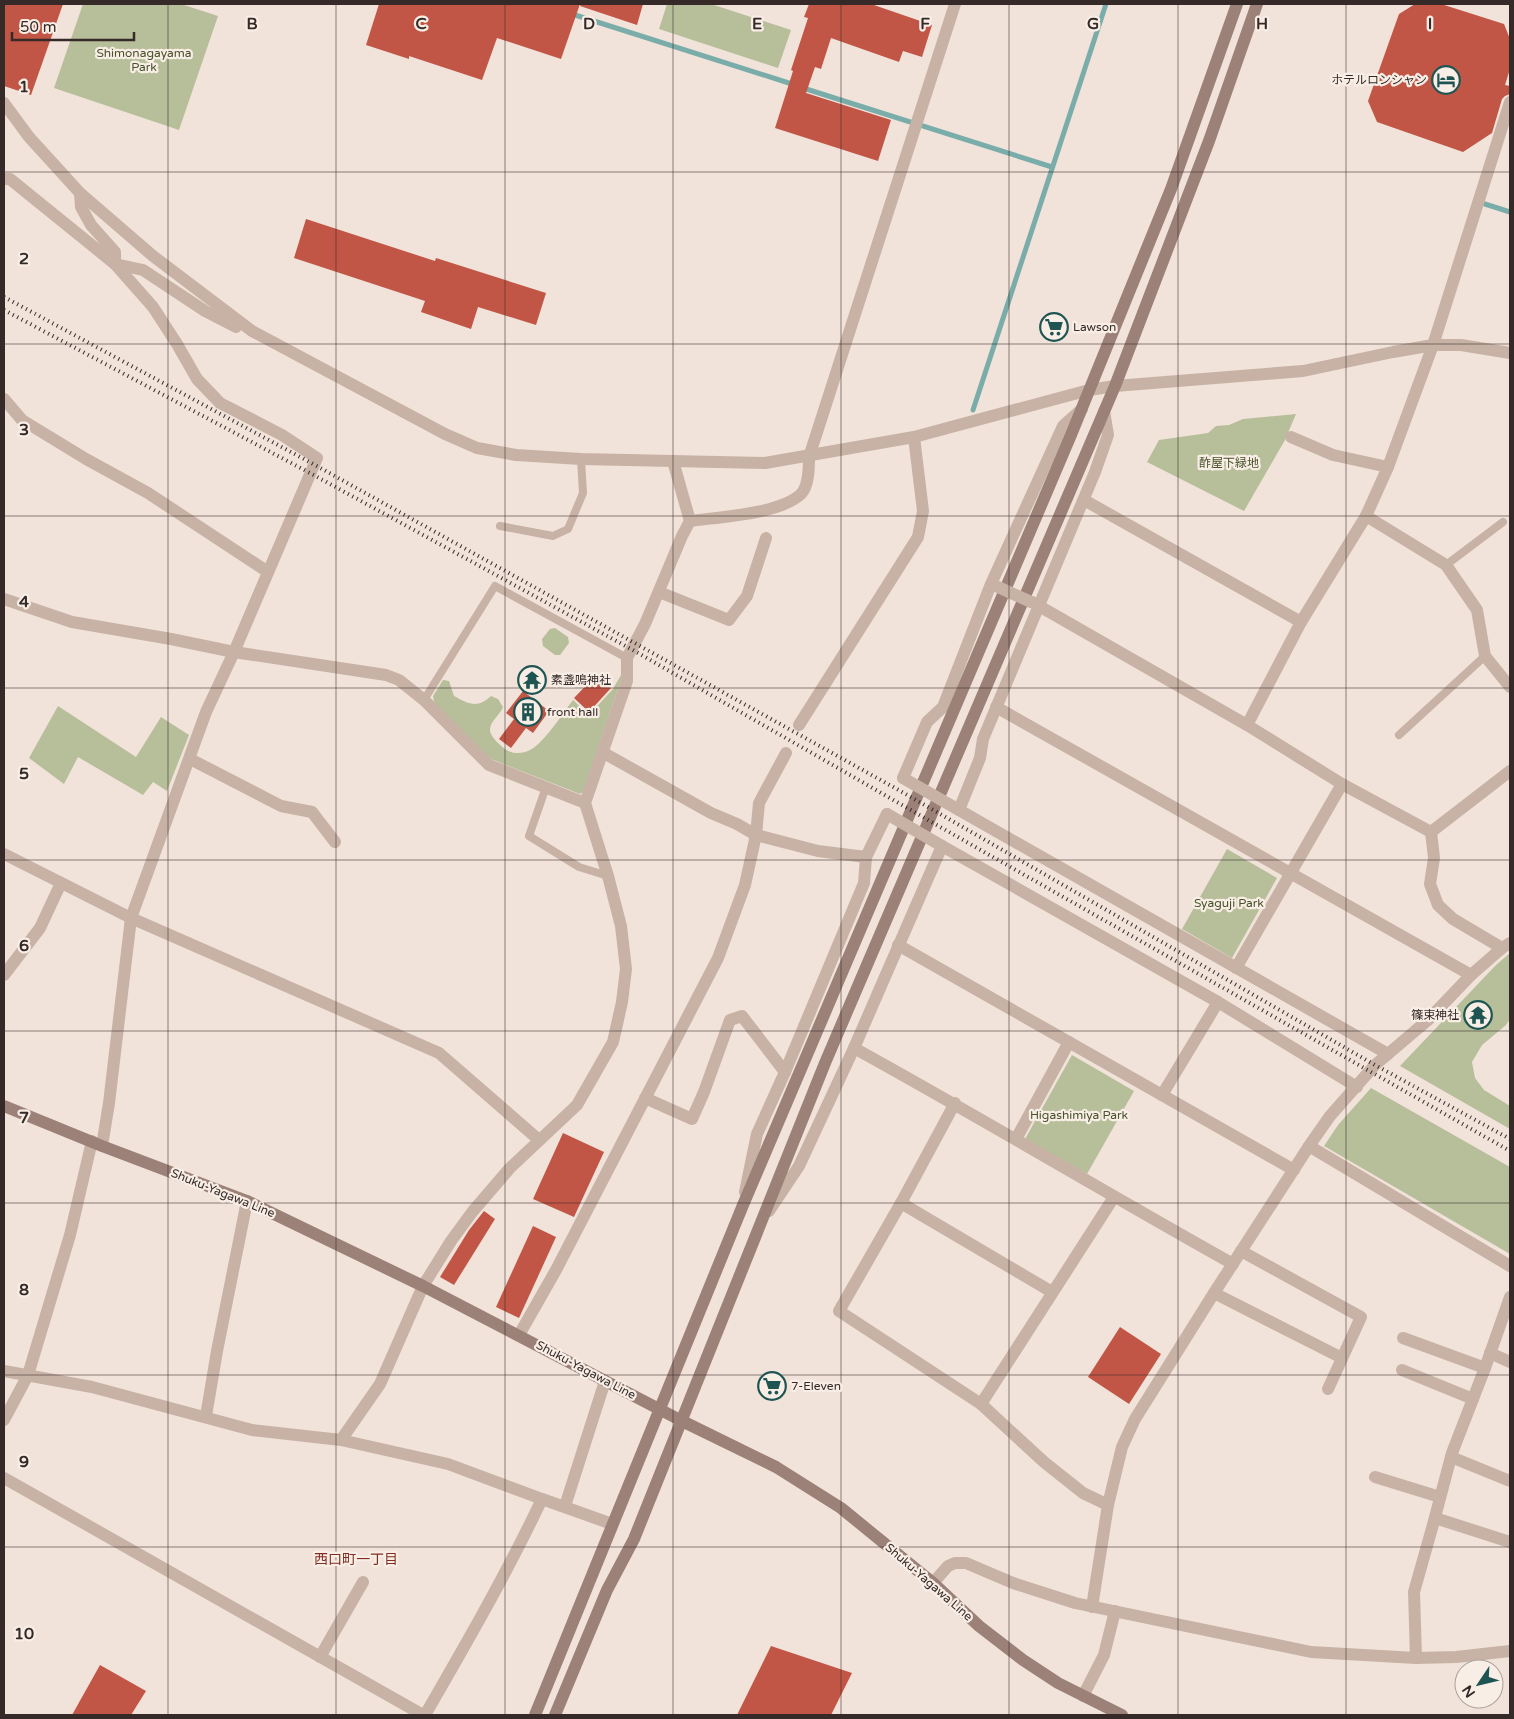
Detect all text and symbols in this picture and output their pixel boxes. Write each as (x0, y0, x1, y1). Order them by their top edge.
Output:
scale bar (12, 10, 135, 42)
text: B (246, 14, 258, 34)
text: C (415, 14, 427, 34)
text: D (583, 14, 595, 34)
text: E (752, 14, 762, 34)
text: F (920, 14, 930, 34)
text: G (1087, 14, 1099, 34)
text: H (1256, 14, 1268, 34)
text: I (1428, 14, 1432, 34)
text: 50 m (20, 18, 57, 36)
park label: Shimonagayama Park (96, 46, 192, 74)
hotel icon: ホテルロンシャン (1431, 65, 1461, 95)
place label: ホテルロンシャン (1331, 73, 1427, 87)
text: 1 (19, 77, 29, 97)
text: 2 (19, 249, 29, 269)
supermarket icon: Lawson (1039, 312, 1069, 342)
place label: Lawson (1073, 320, 1116, 334)
text: 3 (19, 420, 29, 440)
park label: 酢屋下緑地 (1199, 456, 1259, 470)
text: 4 (19, 592, 29, 612)
temple icon: 素盞鳴神社 (517, 665, 547, 695)
place label: 素盞鳴神社 (551, 673, 611, 687)
building icon: front hall (513, 697, 543, 727)
place label: front hall (547, 705, 598, 719)
text: 5 (19, 764, 29, 784)
park label: Syaguji Park (1194, 896, 1264, 910)
text: 6 (19, 936, 29, 956)
temple icon: 篠束神社 (1463, 1000, 1493, 1030)
place label: 篠束神社 (1411, 1008, 1459, 1022)
text: 7 (19, 1108, 29, 1128)
park label: Higashimiya Park (1030, 1108, 1129, 1122)
street label: Shuku-Yagawa Line (169, 1166, 277, 1220)
text: 8 (19, 1280, 29, 1300)
street label: Shuku-Yagawa Line (534, 1338, 638, 1402)
supermarket icon: 7-Eleven (757, 1371, 787, 1401)
place label: 7-Eleven (791, 1379, 841, 1393)
text: 9 (19, 1452, 29, 1472)
street label: Shuku-Yagawa Line (883, 1540, 976, 1624)
district label: 西口町一丁目 (314, 1551, 398, 1568)
text: 10 (14, 1624, 34, 1644)
north arrow (1454, 1659, 1504, 1709)
text: N (1459, 1682, 1479, 1701)

